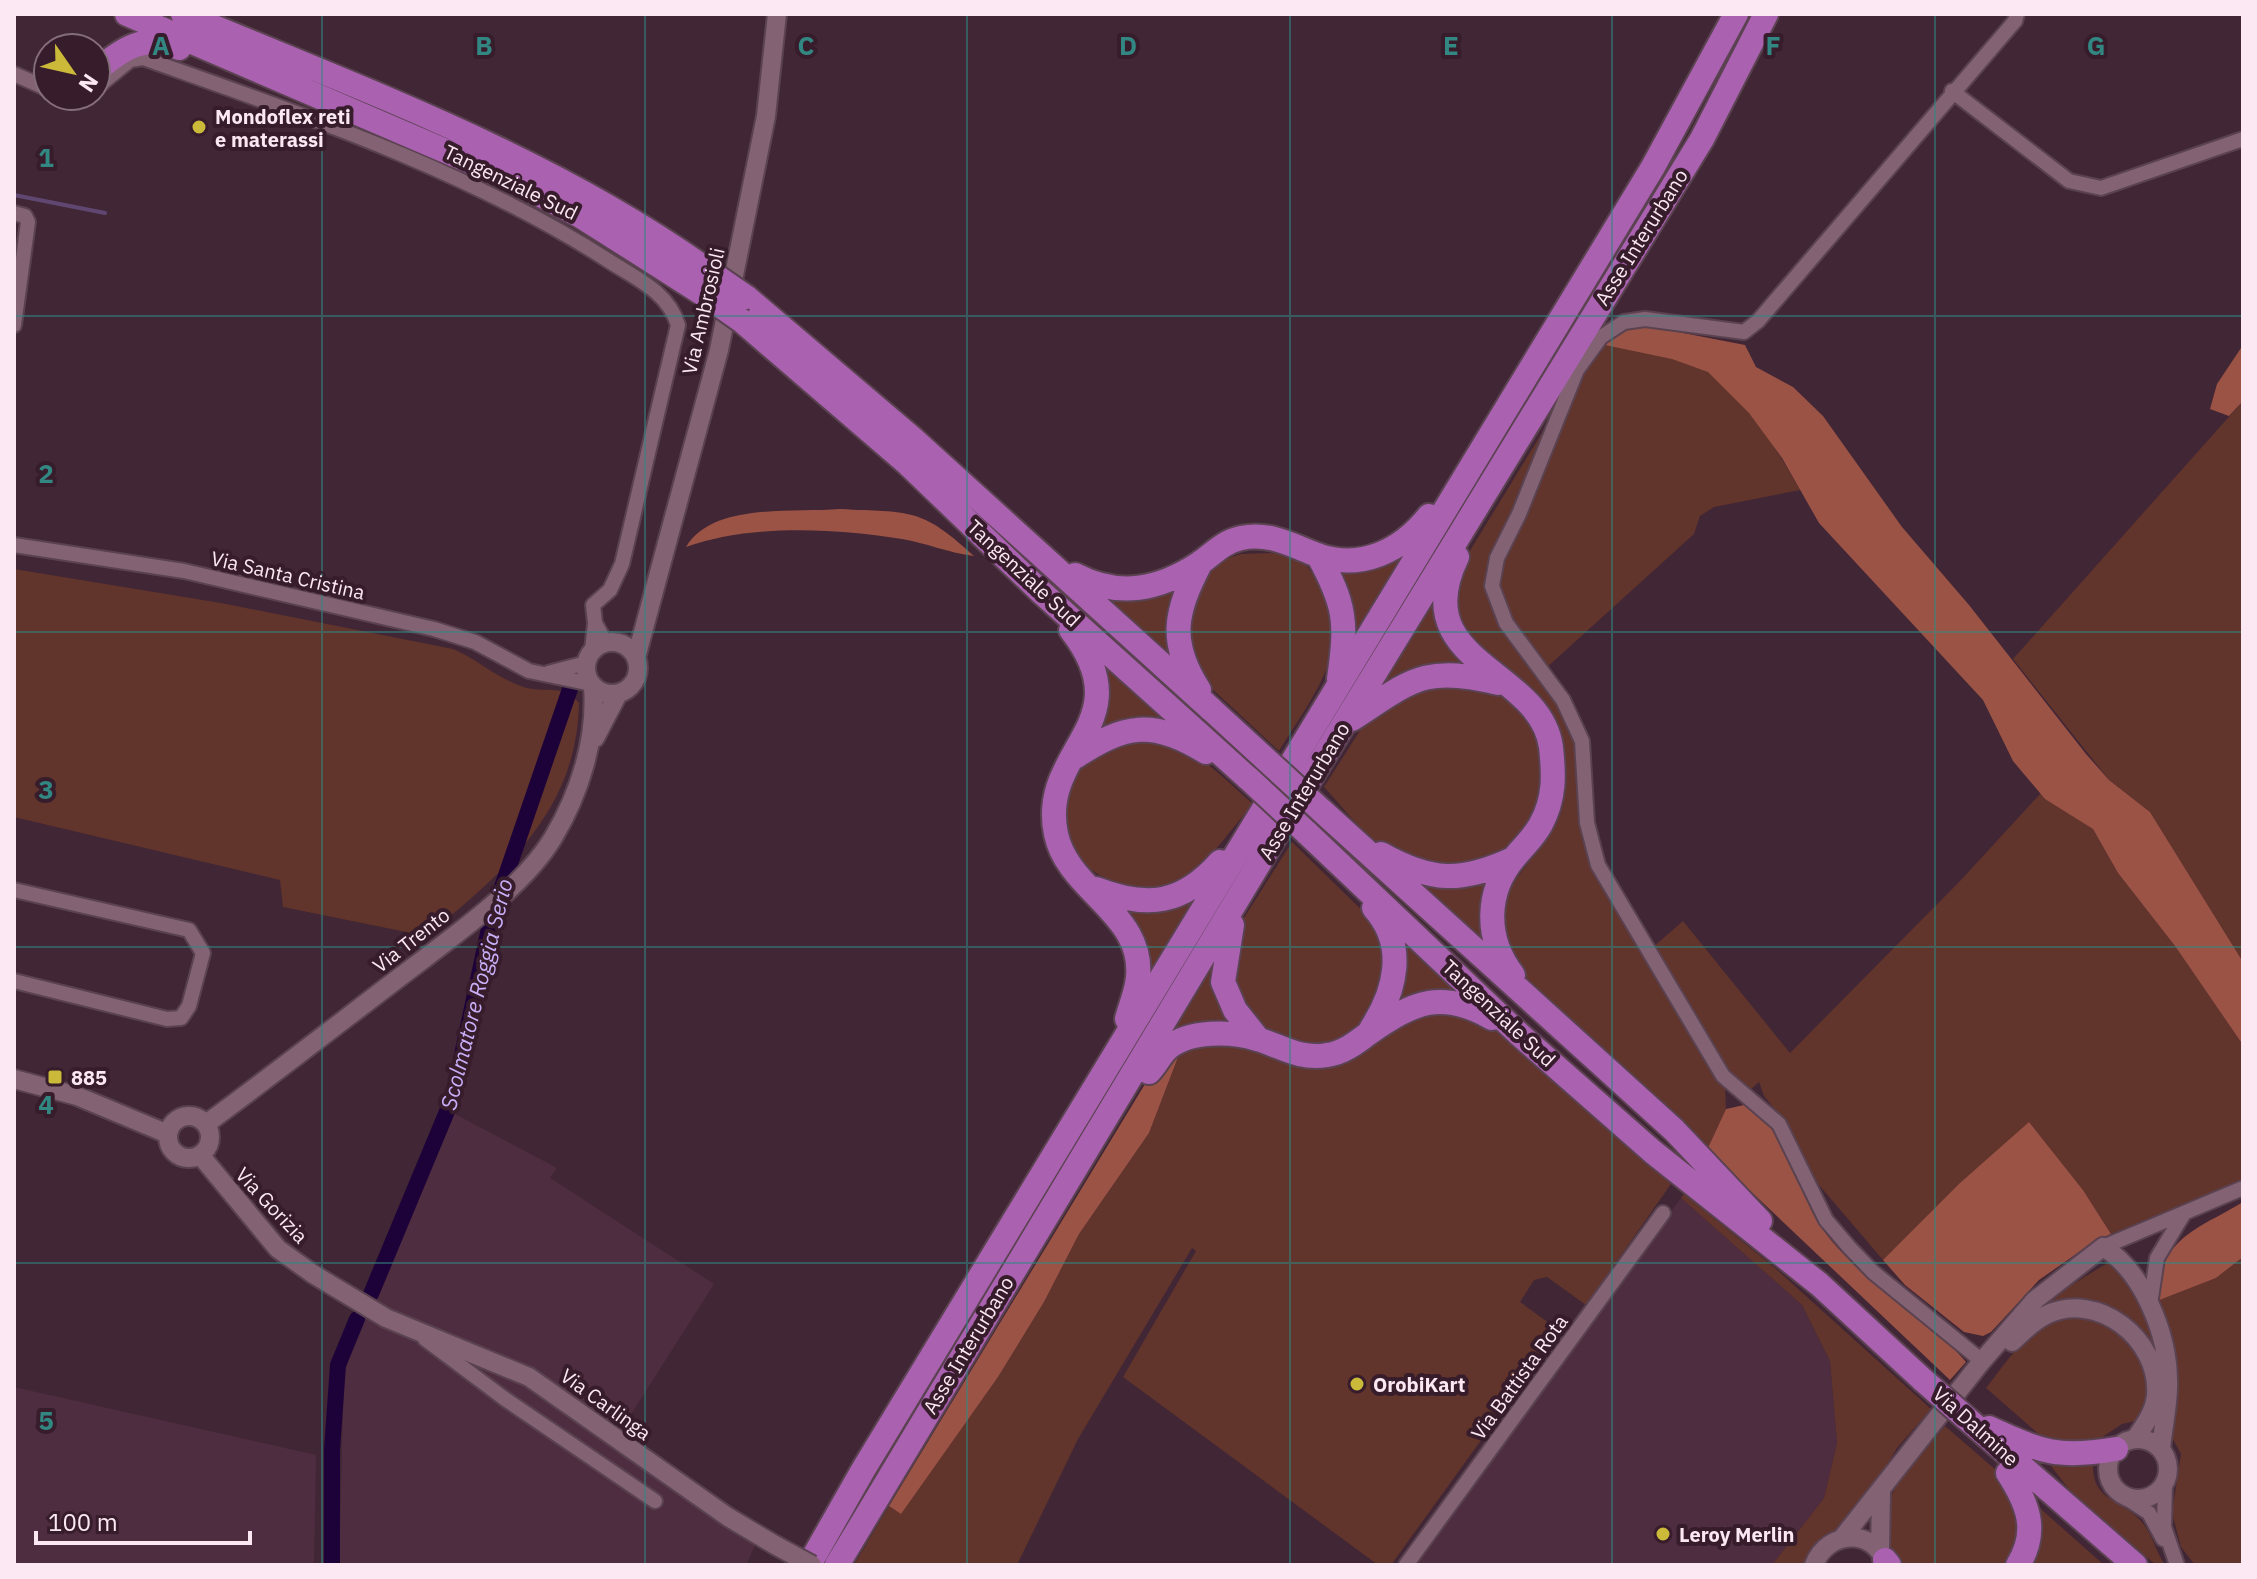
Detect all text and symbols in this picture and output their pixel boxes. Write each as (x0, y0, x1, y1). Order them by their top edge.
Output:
text: A (152, 28, 170, 62)
text: B (475, 28, 493, 62)
text: C (798, 28, 815, 62)
text: D (1119, 28, 1137, 62)
text: E (1443, 28, 1459, 62)
text: F (1765, 28, 1781, 62)
text: G (2087, 28, 2105, 62)
north arrow (32, 32, 112, 112)
text: N (73, 69, 105, 98)
place label: Mondoflex reti e materassi (215, 103, 351, 153)
marker: Mondoflex reti e materassi (190, 118, 208, 136)
street label: Tangenziale Sud (440, 138, 582, 226)
text: 1 (38, 140, 54, 174)
street label: Asse Interurbano (1588, 164, 1694, 310)
street label: Via Ambrosioli (675, 245, 731, 377)
text: 2 (38, 456, 54, 490)
street label: Tangenziale Sud (962, 513, 1086, 633)
street label: Via Santa Cristina (208, 544, 368, 606)
street label: Asse Interurbano (1252, 717, 1356, 865)
text: 3 (38, 772, 54, 806)
water label: Scolmatore Roggia Serio (433, 875, 519, 1113)
street label: Via Trento (367, 901, 455, 979)
street label: Tangenziale Sud (1437, 953, 1561, 1073)
place label: 885 (71, 1064, 107, 1091)
marker: 885 (46, 1068, 64, 1086)
text: 4 (38, 1087, 54, 1121)
street label: Via Gorizia (230, 1161, 314, 1249)
street label: Asse Interurbano (916, 1271, 1020, 1419)
street label: Via Battista Rota (1464, 1309, 1574, 1445)
street label: Via Carlinga (555, 1362, 657, 1446)
place label: OrobiKart (1373, 1371, 1465, 1398)
marker: OrobiKart (1348, 1375, 1366, 1393)
street label: Via Dalmine (1927, 1380, 2025, 1472)
text: 5 (38, 1403, 54, 1437)
scale bar (36, 1495, 250, 1545)
text: 100 m (48, 1506, 118, 1538)
place label: Leroy Merlin (1679, 1521, 1795, 1548)
marker: Leroy Merlin (1654, 1525, 1672, 1543)

